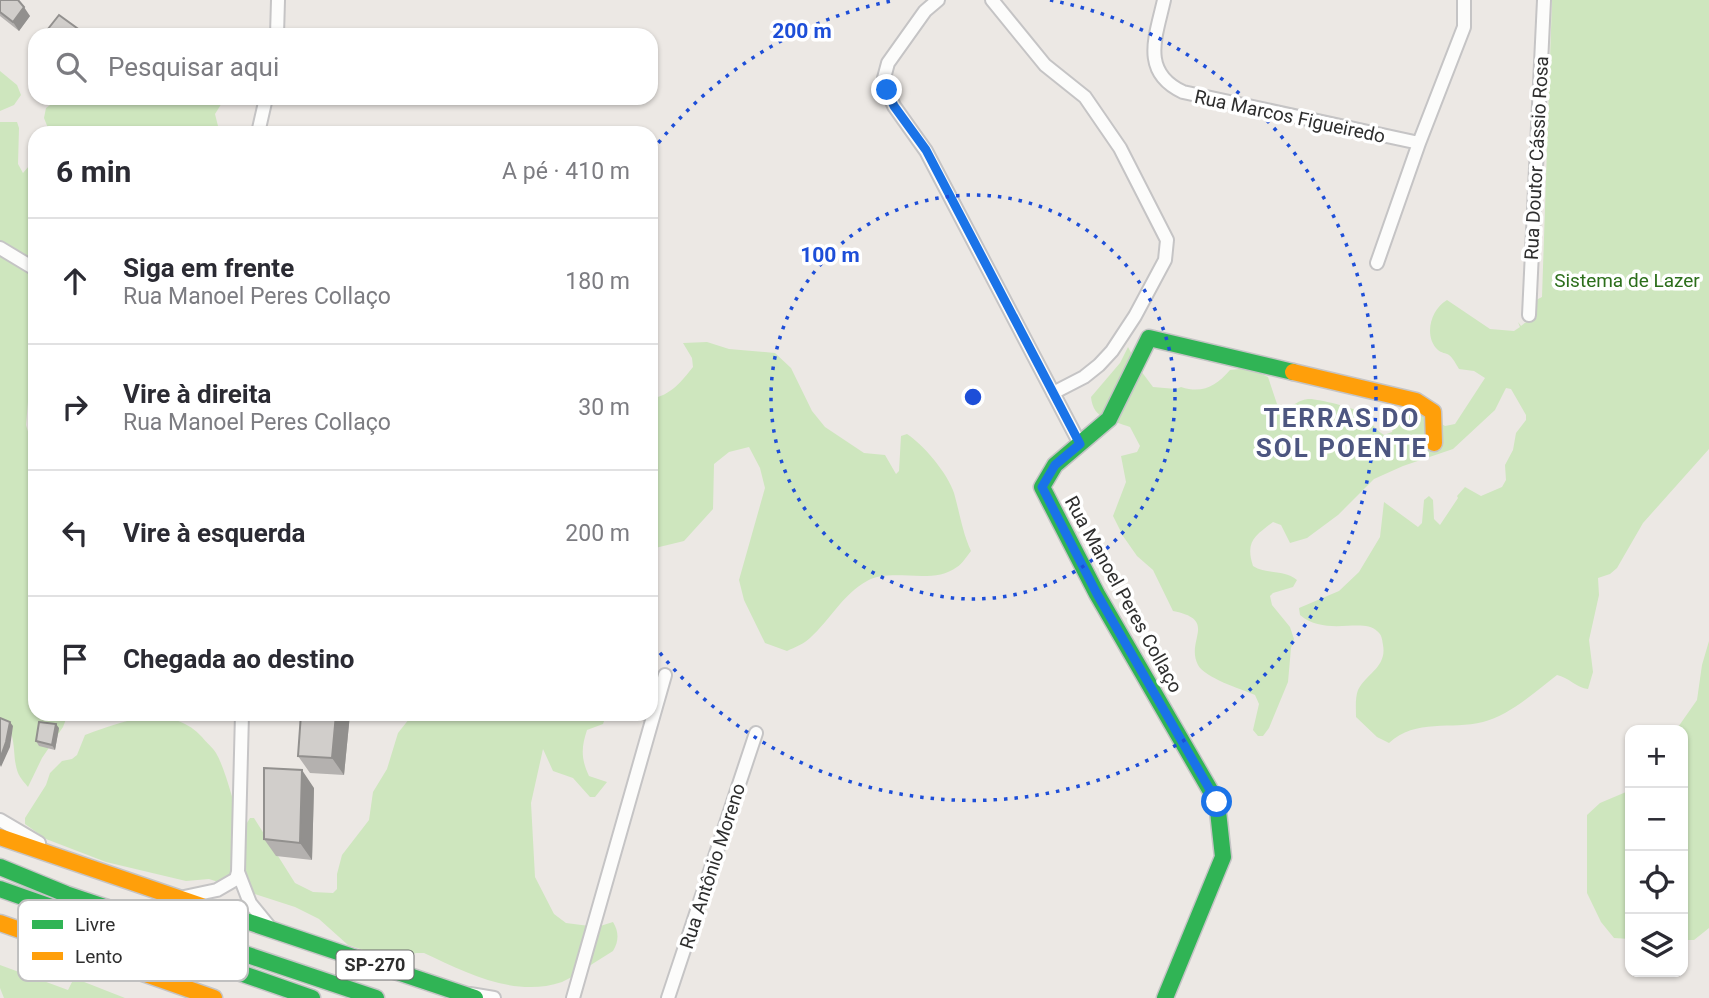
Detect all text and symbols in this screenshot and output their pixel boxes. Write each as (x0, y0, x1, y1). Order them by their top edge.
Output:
text: 200 m (772, 19, 832, 43)
search box (28, 28, 658, 105)
icon: search (52, 48, 90, 86)
text: Pesquisar aqui (108, 52, 279, 82)
street label: Rua Doutor Cássio Rosa (1520, 55, 1553, 261)
route end (871, 74, 902, 105)
street label: Rua Marcos Figueiredo (1192, 85, 1387, 148)
text: 6 min (56, 154, 131, 189)
text: A pé · 410 m (502, 158, 630, 185)
text: 100 m (800, 243, 860, 267)
text: Siga em frente (123, 253, 294, 283)
icon: ahead (56, 262, 94, 300)
text: 180 m (565, 268, 630, 295)
park label: Sistema de Lazer (1554, 269, 1700, 292)
text: Rua Manoel Peres Collaço (123, 283, 391, 310)
text: Vire à direita (123, 379, 271, 409)
centre of rings (961, 385, 985, 409)
icon: right (56, 388, 94, 426)
text: 30 m (578, 394, 630, 421)
district label: TERRAS DO SOL POENTE (1256, 403, 1428, 463)
text: Rua Manoel Peres Collaço (123, 409, 391, 436)
street label: Rua Manoel Peres Collaço (1060, 492, 1187, 697)
icon: left (56, 514, 94, 552)
text: Vire à esquerda (123, 518, 306, 548)
text: 200 m (565, 520, 630, 547)
icon: arrive (56, 640, 94, 678)
text: Chegada ao destino (123, 644, 354, 674)
map controls (1625, 725, 1688, 977)
button: + (1625, 725, 1688, 788)
street label: Rua Antônio Moreno (675, 780, 750, 952)
route start (1201, 786, 1232, 817)
button: − (1625, 788, 1688, 851)
button: locate (1625, 851, 1688, 914)
legend (18, 900, 248, 981)
text: Livre (75, 913, 115, 936)
button: layers (1625, 914, 1688, 977)
text: Lento (75, 945, 123, 968)
road number: SP-270 (336, 950, 414, 980)

